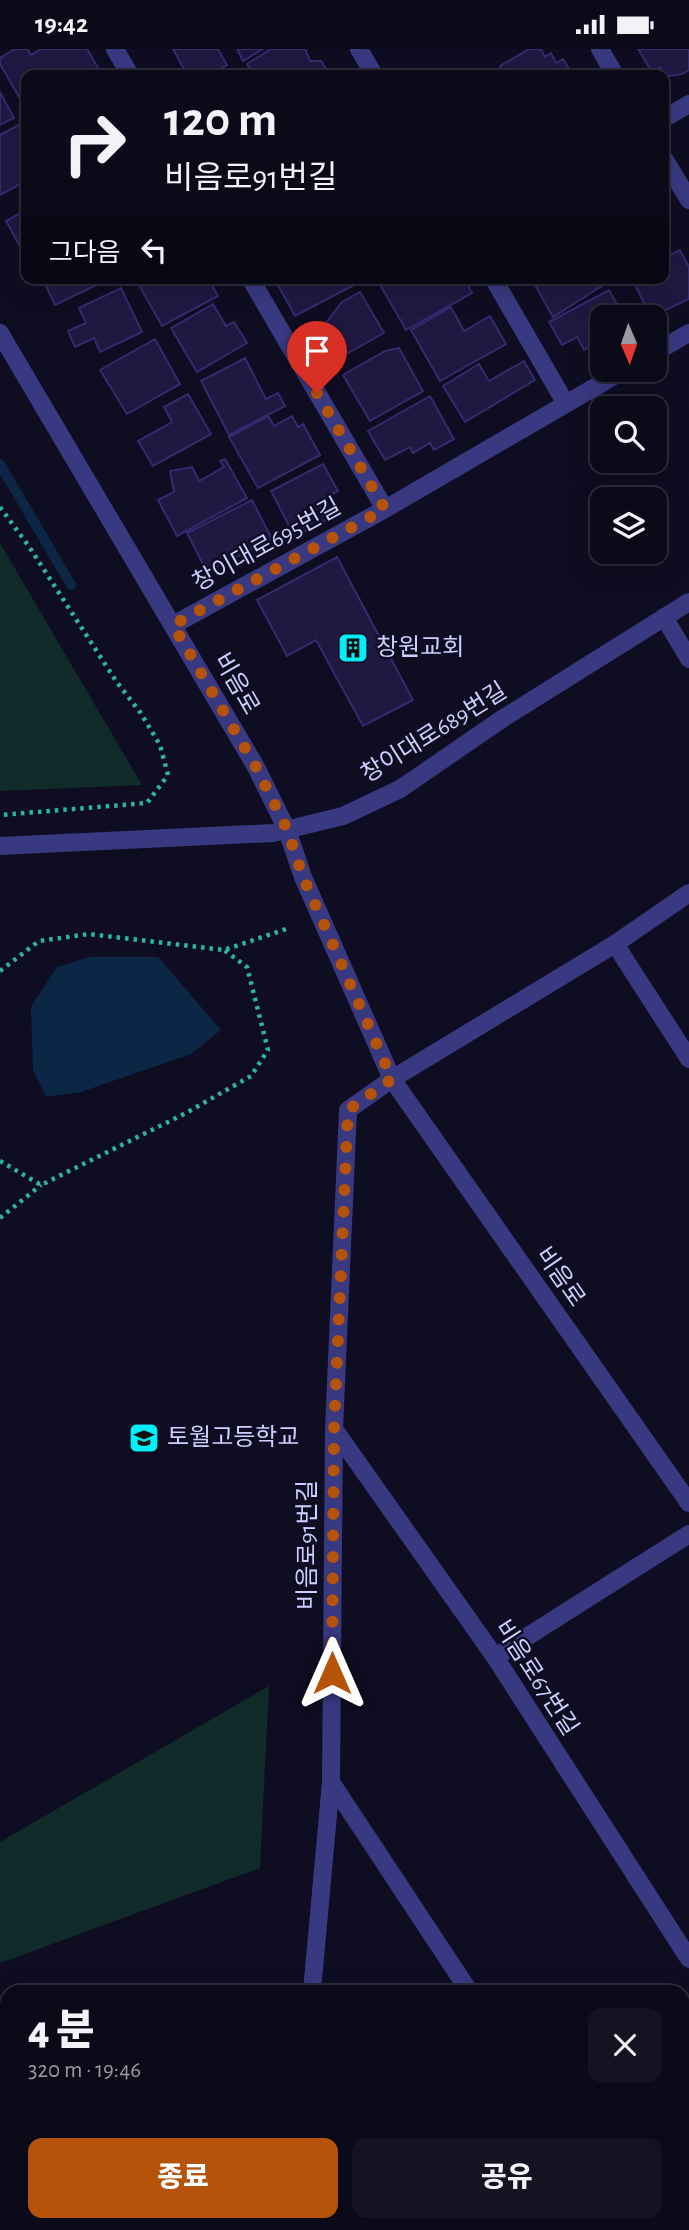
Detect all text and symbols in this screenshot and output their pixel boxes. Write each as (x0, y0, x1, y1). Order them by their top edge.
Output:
text: 19:42 (35, 11, 88, 37)
text: 120 m (164, 96, 277, 145)
icon: right (49, 98, 140, 189)
text: 비음로91번길 (164, 162, 337, 194)
icon: left (135, 231, 173, 269)
text: 그다음 (49, 240, 121, 266)
north arrow (590, 305, 667, 381)
map controls (590, 305, 667, 564)
pin (287, 321, 347, 393)
icon: arrive (298, 332, 336, 370)
button: search (590, 396, 667, 473)
button: layers (590, 487, 667, 564)
street label: 창이대로695번길 (189, 494, 345, 596)
building icon: 창원교회 (336, 631, 370, 665)
place label: 창원교회 (376, 635, 464, 660)
street label: 비음로 (209, 649, 264, 719)
street label: 창이대로689번길 (357, 678, 511, 787)
street label: 비음로 (531, 1242, 590, 1311)
school or university icon: 토월고등학교 (127, 1421, 161, 1455)
place label: 토월고등학교 (167, 1424, 299, 1450)
street label: 비음로91번길 (295, 1480, 320, 1610)
street label: 비음로67번길 (490, 1616, 583, 1740)
position arrow (295, 1636, 369, 1710)
button: close (588, 2008, 662, 2082)
text: 4 분 (28, 2010, 94, 2052)
text: 320 m · 19:46 (28, 2059, 141, 2082)
button: 종료 (28, 2138, 338, 2218)
button: 공유 (352, 2138, 662, 2218)

